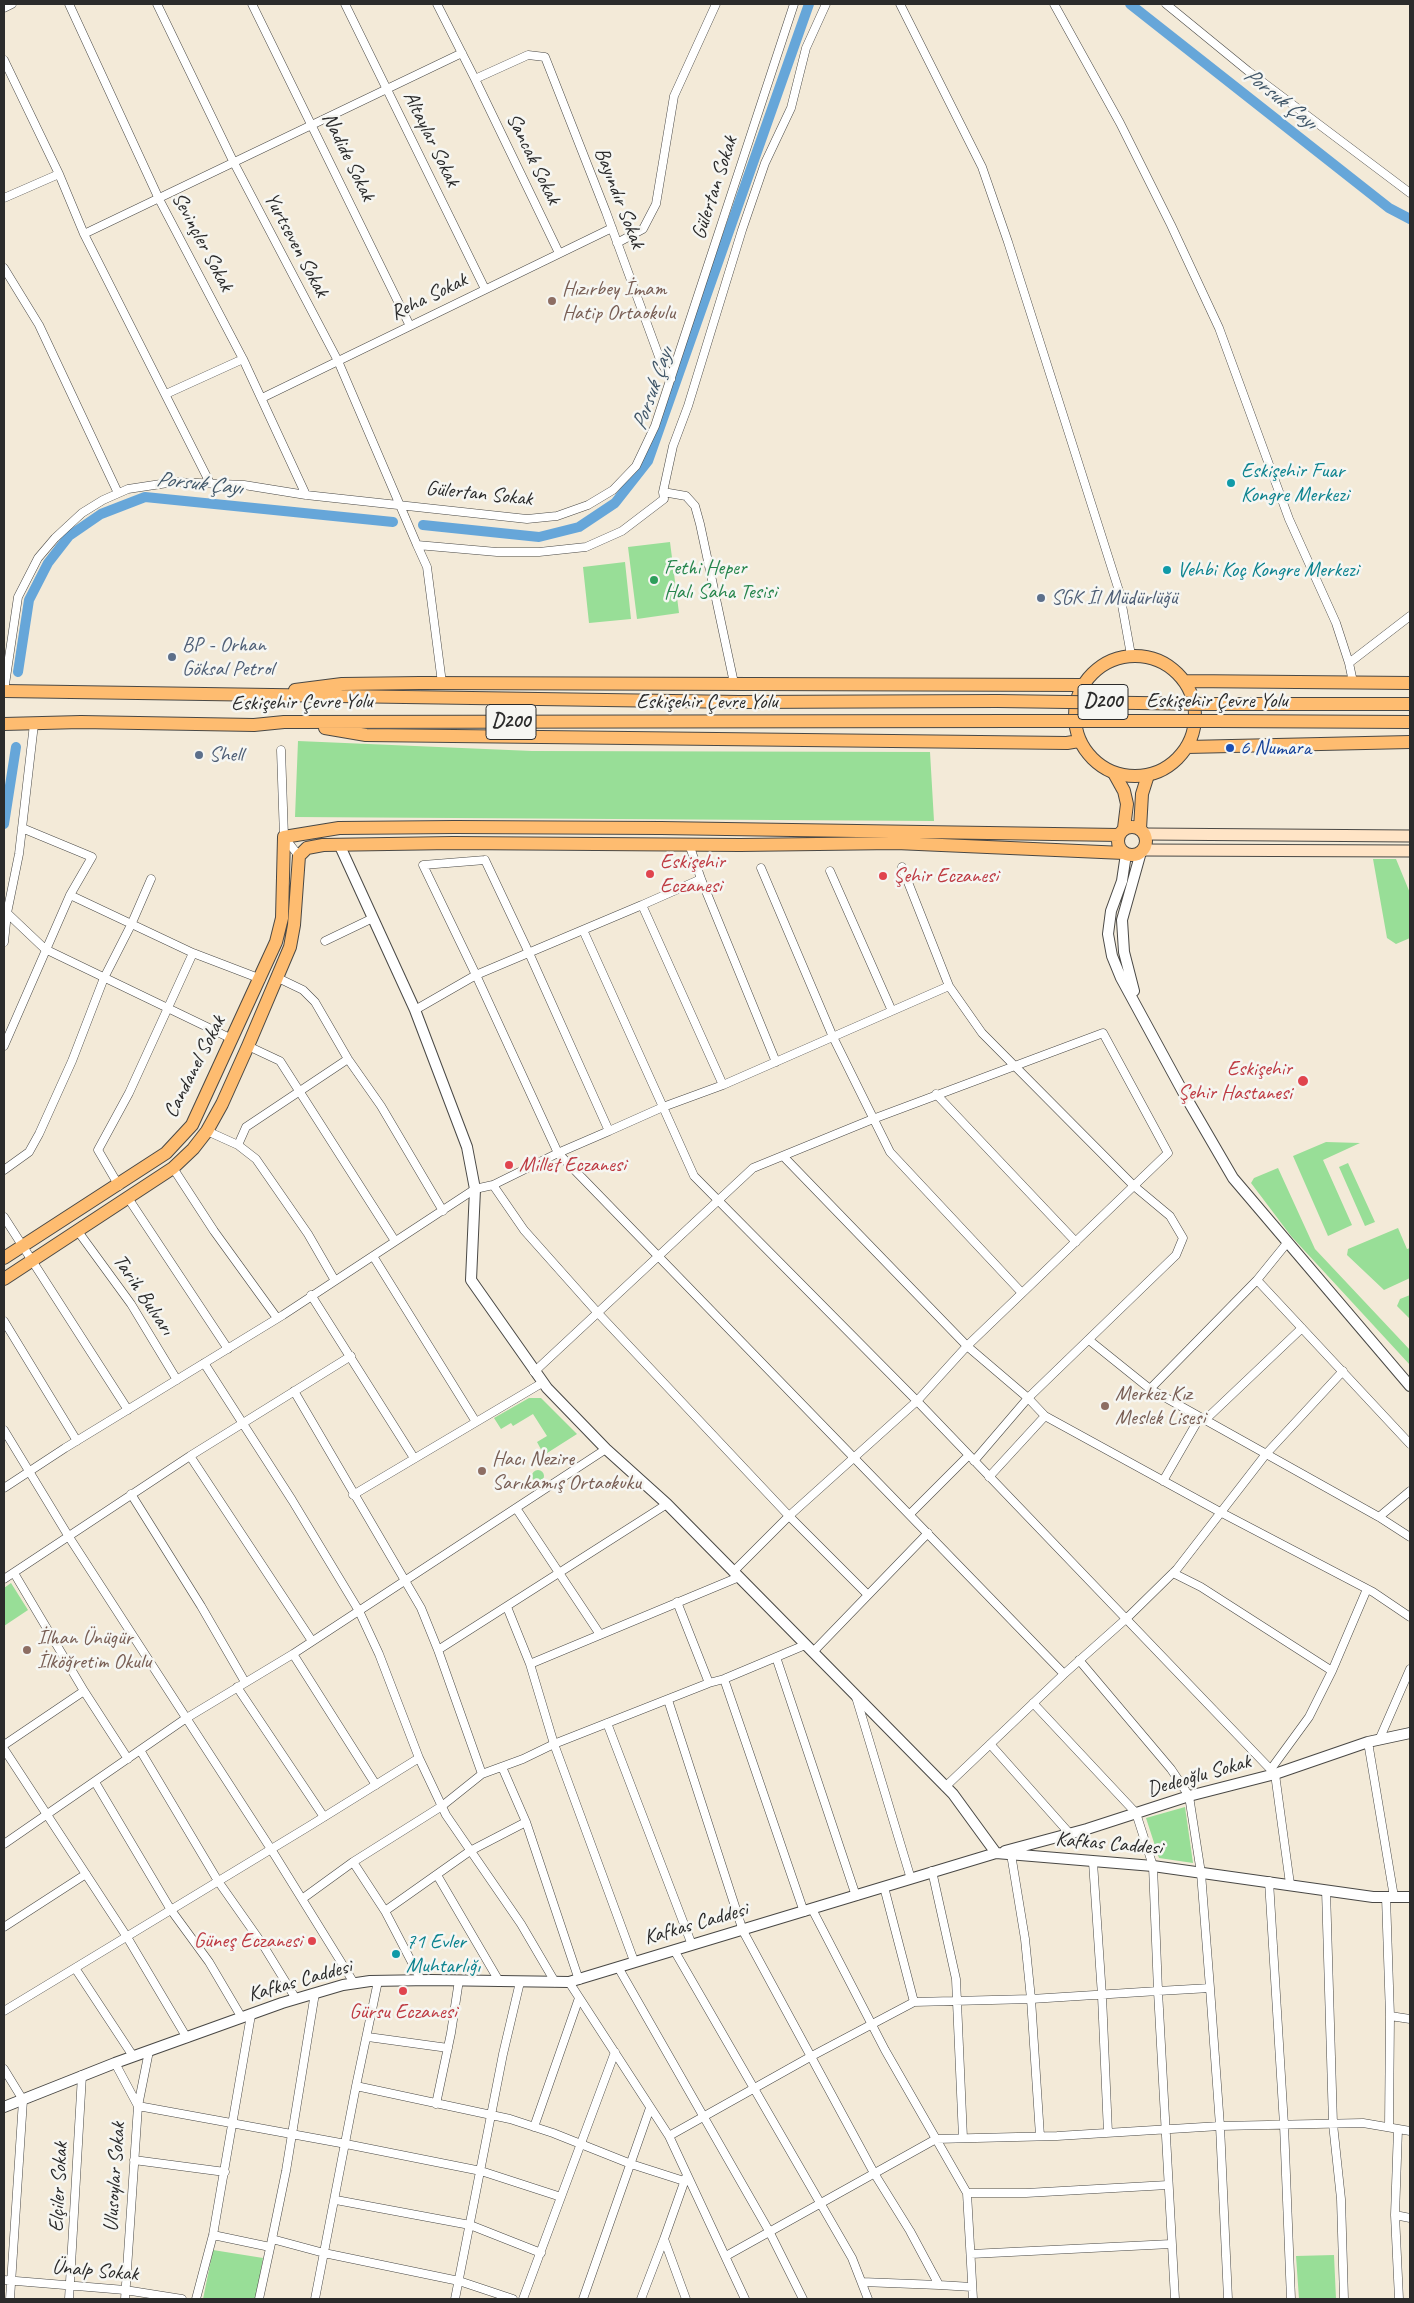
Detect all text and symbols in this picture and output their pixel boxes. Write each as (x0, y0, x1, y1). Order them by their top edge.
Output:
water label: Porsuk Çayı (1238, 62, 1322, 136)
street label: Altaylar Sokak (397, 87, 465, 191)
street label: Nadide Sokak (316, 109, 380, 205)
street label: Sancak Sokak (500, 109, 566, 209)
street label: Gülertan Sokak (686, 133, 744, 243)
street label: Bayındır Sokak (588, 144, 650, 252)
street label: Sevinçler Sokak (165, 188, 239, 296)
street label: Yurtseven Sokak (258, 188, 334, 302)
street label: Reha Sokak (386, 268, 472, 326)
place label: Hızırbey İmam Hatip Ortaokulu (562, 276, 675, 326)
marker: Hızırbey İmam Hatip Ortaokulu (546, 295, 558, 307)
water label: Porsuk Çayı (627, 344, 679, 434)
place label: Eskişehir Fuar Kongre Merkezi (1241, 458, 1349, 508)
water label: Porsuk Çayı (155, 466, 243, 502)
street label: Gülertan Sokak (424, 476, 534, 512)
marker: Eskişehir Fuar Kongre Merkezi (1225, 477, 1237, 489)
place label: Fethi Heper Halı Saha Tesisi (664, 555, 777, 605)
place label: Vehbi Koç Kongre Merkezi (1177, 557, 1358, 583)
marker: Vehbi Koç Kongre Merkezi (1161, 564, 1173, 576)
marker: Fethi Heper Halı Saha Tesisi (648, 574, 660, 586)
place label: SGK İl Müdürlüğü (1051, 585, 1177, 611)
marker: SGK İl Müdürlüğü (1035, 592, 1047, 604)
place label: BP - Orhan Göksal Petrol (182, 632, 274, 682)
marker: BP - Orhan Göksal Petrol (166, 651, 178, 663)
road number: D200 (1078, 684, 1128, 720)
street label: Eskişehir Çevre Yolu (1146, 688, 1288, 714)
street label: Eskişehir Çevre Yolu (231, 689, 373, 717)
street label: Eskişehir Çevre Yolu (636, 689, 778, 715)
road number: D200 (486, 704, 536, 740)
place label: 6 Numara (1240, 735, 1311, 761)
place label: Shell (209, 742, 243, 768)
marker: 6 Numara (1224, 742, 1236, 754)
marker: Shell (193, 749, 205, 761)
place label: Eskişehir Eczanesi (660, 849, 725, 899)
place label: Şehir Eczanesi (893, 863, 998, 889)
marker: Eskişehir Eczanesi (644, 868, 656, 880)
marker: Şehir Eczanesi (877, 870, 889, 882)
street label: Candanel Sokak (159, 1012, 231, 1122)
place label: Eskişehir Şehir Hastanesi (1178, 1056, 1292, 1106)
marker: Eskişehir Şehir Hastanesi (1296, 1074, 1310, 1088)
place label: Millet Eczanesi (519, 1152, 626, 1178)
marker: Millet Eczanesi (503, 1159, 515, 1171)
street label: Tarih Bulvarı (107, 1250, 179, 1340)
place label: Merkez Kız Meslek Lisesi (1115, 1381, 1205, 1431)
marker: Merkez Kız Meslek Lisesi (1099, 1400, 1111, 1412)
place label: Hacı Nezire Sarıkamış Ortaokuku (492, 1446, 641, 1496)
marker: Hacı Nezire Sarıkamış Ortaokuku (476, 1465, 488, 1477)
place label: İlhan Ünügür İlköğretim Okulu (37, 1625, 151, 1675)
marker: İlhan Ünügür İlköğretim Okulu (21, 1644, 33, 1656)
street label: Dedeoğlu Sokak (1144, 1749, 1254, 1803)
street label: Kafkas Caddesi (1055, 1827, 1163, 1861)
street label: Kafkas Caddesi (641, 1897, 751, 1951)
place label: Güneş Eczanesi (194, 1928, 302, 1954)
place label: 71 Evler Muhtarlığı (406, 1929, 480, 1979)
marker: Güneş Eczanesi (306, 1935, 318, 1947)
marker: 71 Evler Muhtarlığı (390, 1948, 402, 1960)
street label: Kafkas Caddesi (245, 1954, 355, 2008)
marker: Gürsu Eczanesi (397, 1985, 409, 1997)
place label: Gürsu Eczanesi (349, 1999, 457, 2025)
street label: Ulusoylar Sokak (99, 2121, 131, 2233)
street label: Elçiler Sokak (44, 2141, 74, 2233)
street label: Ünalp Sokak (51, 2255, 139, 2287)

